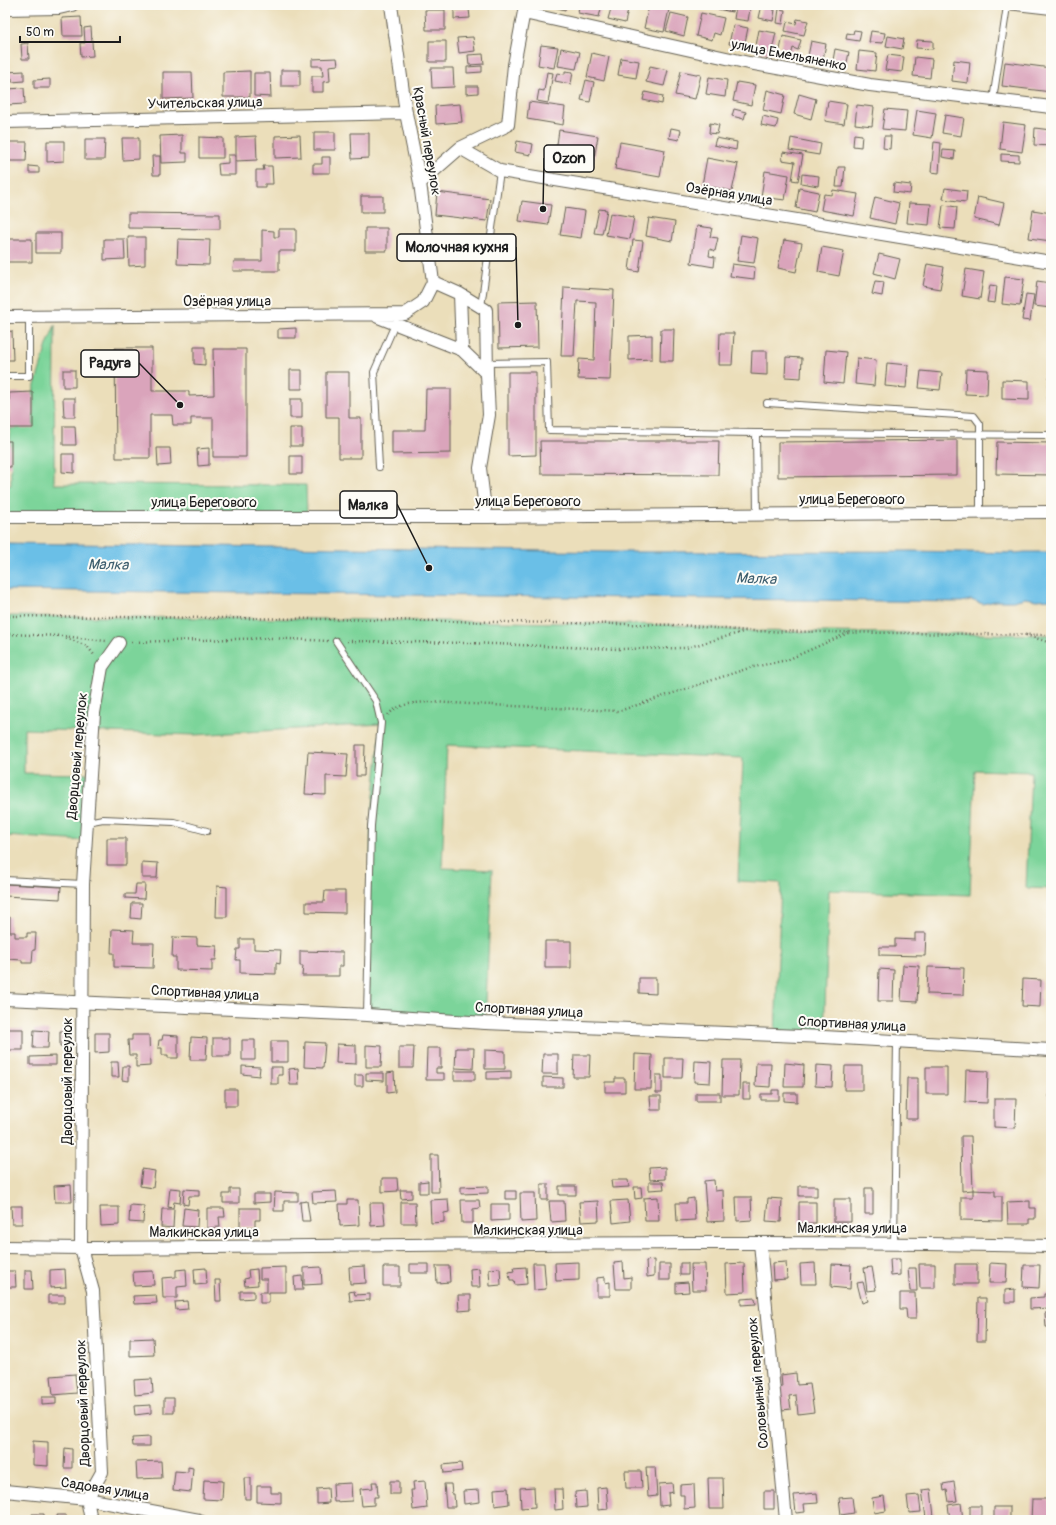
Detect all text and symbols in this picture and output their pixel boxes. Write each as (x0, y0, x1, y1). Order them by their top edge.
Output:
scale bar (20, 18, 120, 44)
text: 50 m (26, 25, 54, 40)
street label: улица Емельяненко (729, 35, 849, 75)
street label: Красный переулок (409, 86, 445, 196)
street label: Учительская улица (147, 93, 263, 113)
callout: Ozon (544, 145, 594, 172)
text: Ozon (552, 149, 586, 168)
street label: Озёрная улица (684, 179, 774, 209)
callout: Молочная кухня (397, 234, 516, 261)
text: Молочная кухня (405, 238, 509, 257)
street label: Озёрная улица (183, 293, 271, 310)
callout: Радуга (81, 350, 139, 377)
text: Радуга (89, 354, 131, 373)
callout: Малка (340, 491, 397, 518)
street label: улица Берегового (798, 491, 905, 508)
street label: улица Берегового (474, 493, 581, 510)
street label: улица Берегового (150, 494, 257, 511)
text: Малка (348, 496, 388, 515)
water label: Малка (88, 555, 129, 575)
water label: Малка (735, 569, 778, 589)
street label: Дворцовый переулок (63, 692, 91, 821)
street label: Спортивная улица (151, 982, 259, 1004)
street label: Спортивная улица (475, 999, 583, 1021)
street label: Спортивная улица (798, 1013, 906, 1035)
street label: Дворцовый переулок (59, 1018, 76, 1145)
street label: Малкинская улица (797, 1220, 907, 1237)
street label: Малкинская улица (473, 1222, 583, 1239)
street label: Малкинская улица (149, 1224, 259, 1241)
street label: Соловьиный переулок (744, 1317, 772, 1449)
street label: Дворцовый переулок (72, 1339, 94, 1468)
street label: Садовая улица (60, 1474, 150, 1504)

